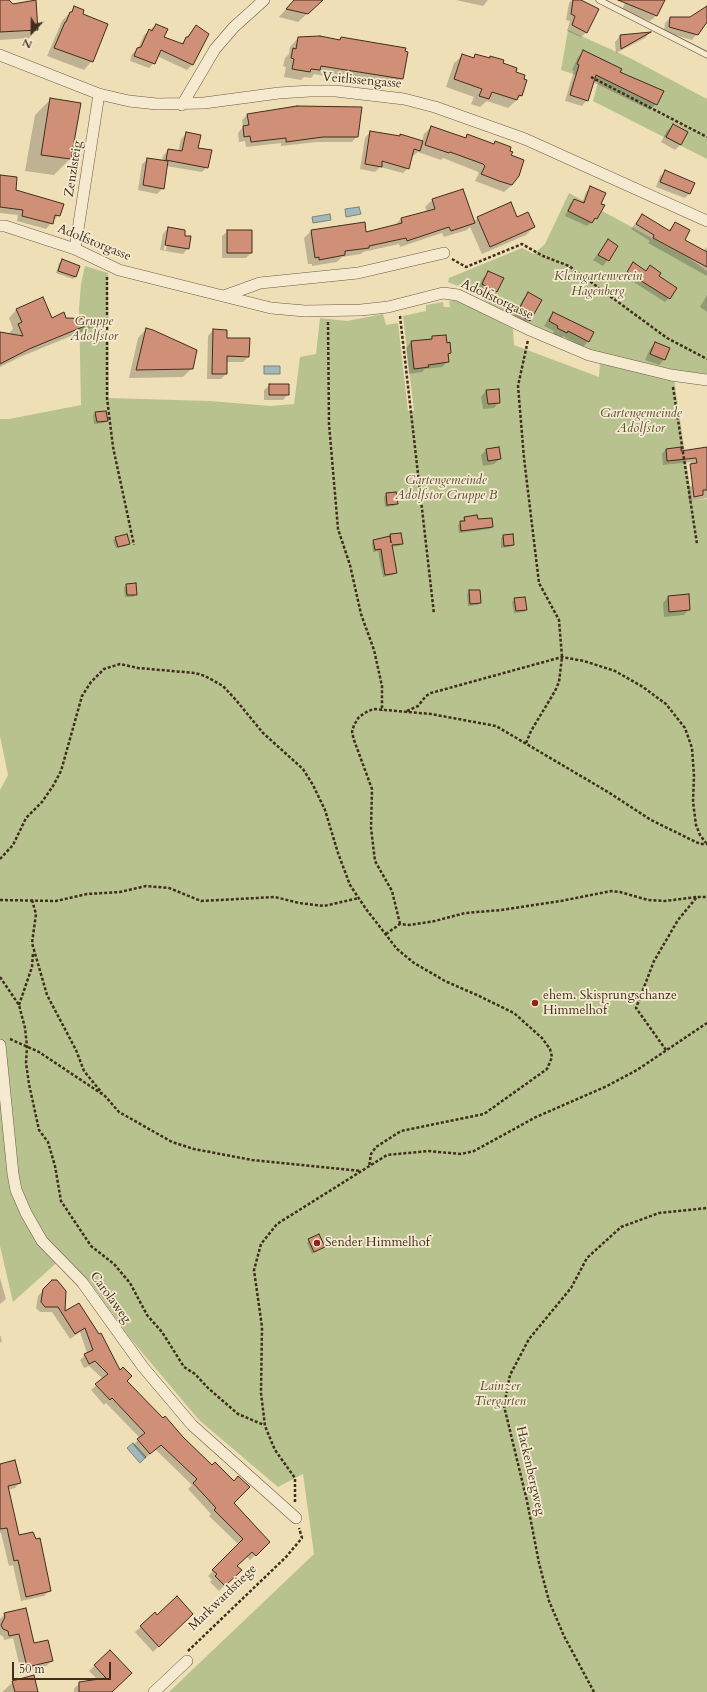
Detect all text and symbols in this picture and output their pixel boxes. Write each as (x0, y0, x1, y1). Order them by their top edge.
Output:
north arrow (12, 12, 52, 52)
text: N (20, 35, 35, 52)
street label: Veitlissengasse (322, 70, 402, 92)
street label: Zenzlsteig (62, 140, 86, 198)
street label: Adolfstorgasse (55, 221, 133, 265)
park label: Kleingartenverein Hagenberg (554, 269, 642, 300)
street label: Adolfstorgasse (458, 276, 536, 324)
park label: Gruppe Adolfstor (70, 314, 118, 345)
park label: Gartengemeinde Adolfstor (600, 406, 682, 437)
park label: Gartengemeinde Adolfstor Gruppe B (395, 473, 497, 504)
place label: ehem. Skisprungschanze Himmelhof (543, 988, 677, 1019)
marker: ehem. Skisprungschanze Himmelhof (530, 998, 540, 1008)
place label: Sender Himmelhof (325, 1235, 430, 1251)
marker: Sender Himmelhof (312, 1238, 322, 1248)
street label: Carolaweg (86, 1269, 134, 1327)
park label: Lainzer Tiergarten (474, 1379, 526, 1410)
street label: Hackenbergweg (512, 1425, 548, 1517)
street label: Markwardstiege (186, 1562, 260, 1634)
scale bar (14, 1654, 113, 1680)
text: 50 m (19, 1661, 45, 1677)

